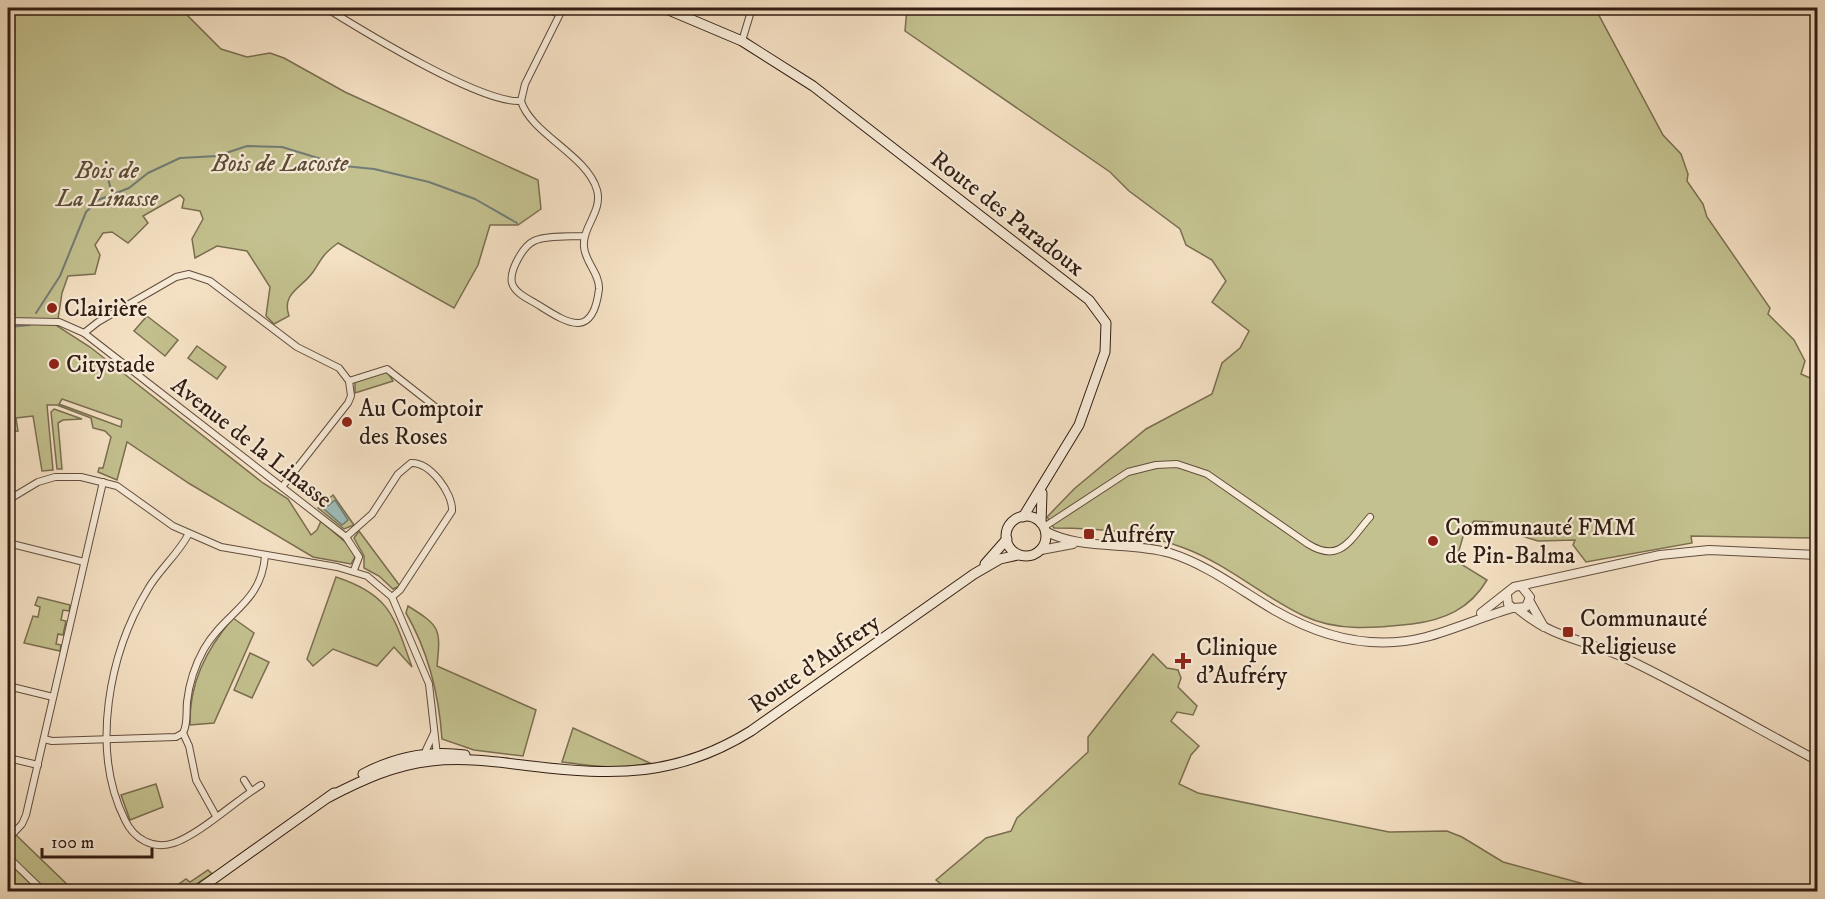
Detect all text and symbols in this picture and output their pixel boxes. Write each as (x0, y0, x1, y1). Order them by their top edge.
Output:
street label: Route des Paradoux (924, 144, 1091, 283)
park label: Bois de Lacoste (211, 149, 349, 179)
park label: Bois de La Linasse (54, 156, 159, 214)
place label: Clairière (64, 294, 148, 324)
marker: Clairière (45, 301, 59, 315)
place label: Citystade (66, 350, 155, 380)
marker: Citystade (47, 357, 61, 371)
street label: Avenue de la Linasse (165, 371, 338, 515)
place label: Au Comptoir des Roses (359, 394, 483, 452)
marker: Au Comptoir des Roses (340, 415, 354, 429)
place label: Communauté FMM de Pin-Balma (1445, 513, 1636, 571)
place label: Aufréry (1101, 520, 1175, 550)
marker: Aufréry (1082, 527, 1096, 541)
marker: Communauté FMM de Pin-Balma (1426, 534, 1440, 548)
place label: Communauté Religieuse (1580, 604, 1707, 662)
street label: Route d'Aufrery (743, 607, 886, 720)
marker: Communauté Religieuse (1561, 625, 1575, 639)
place label: Clinique d’Aufréry (1196, 633, 1288, 691)
marker: Clinique d’Aufréry (1174, 652, 1192, 670)
scale bar (42, 821, 152, 859)
text: 100 m (51, 832, 94, 854)

